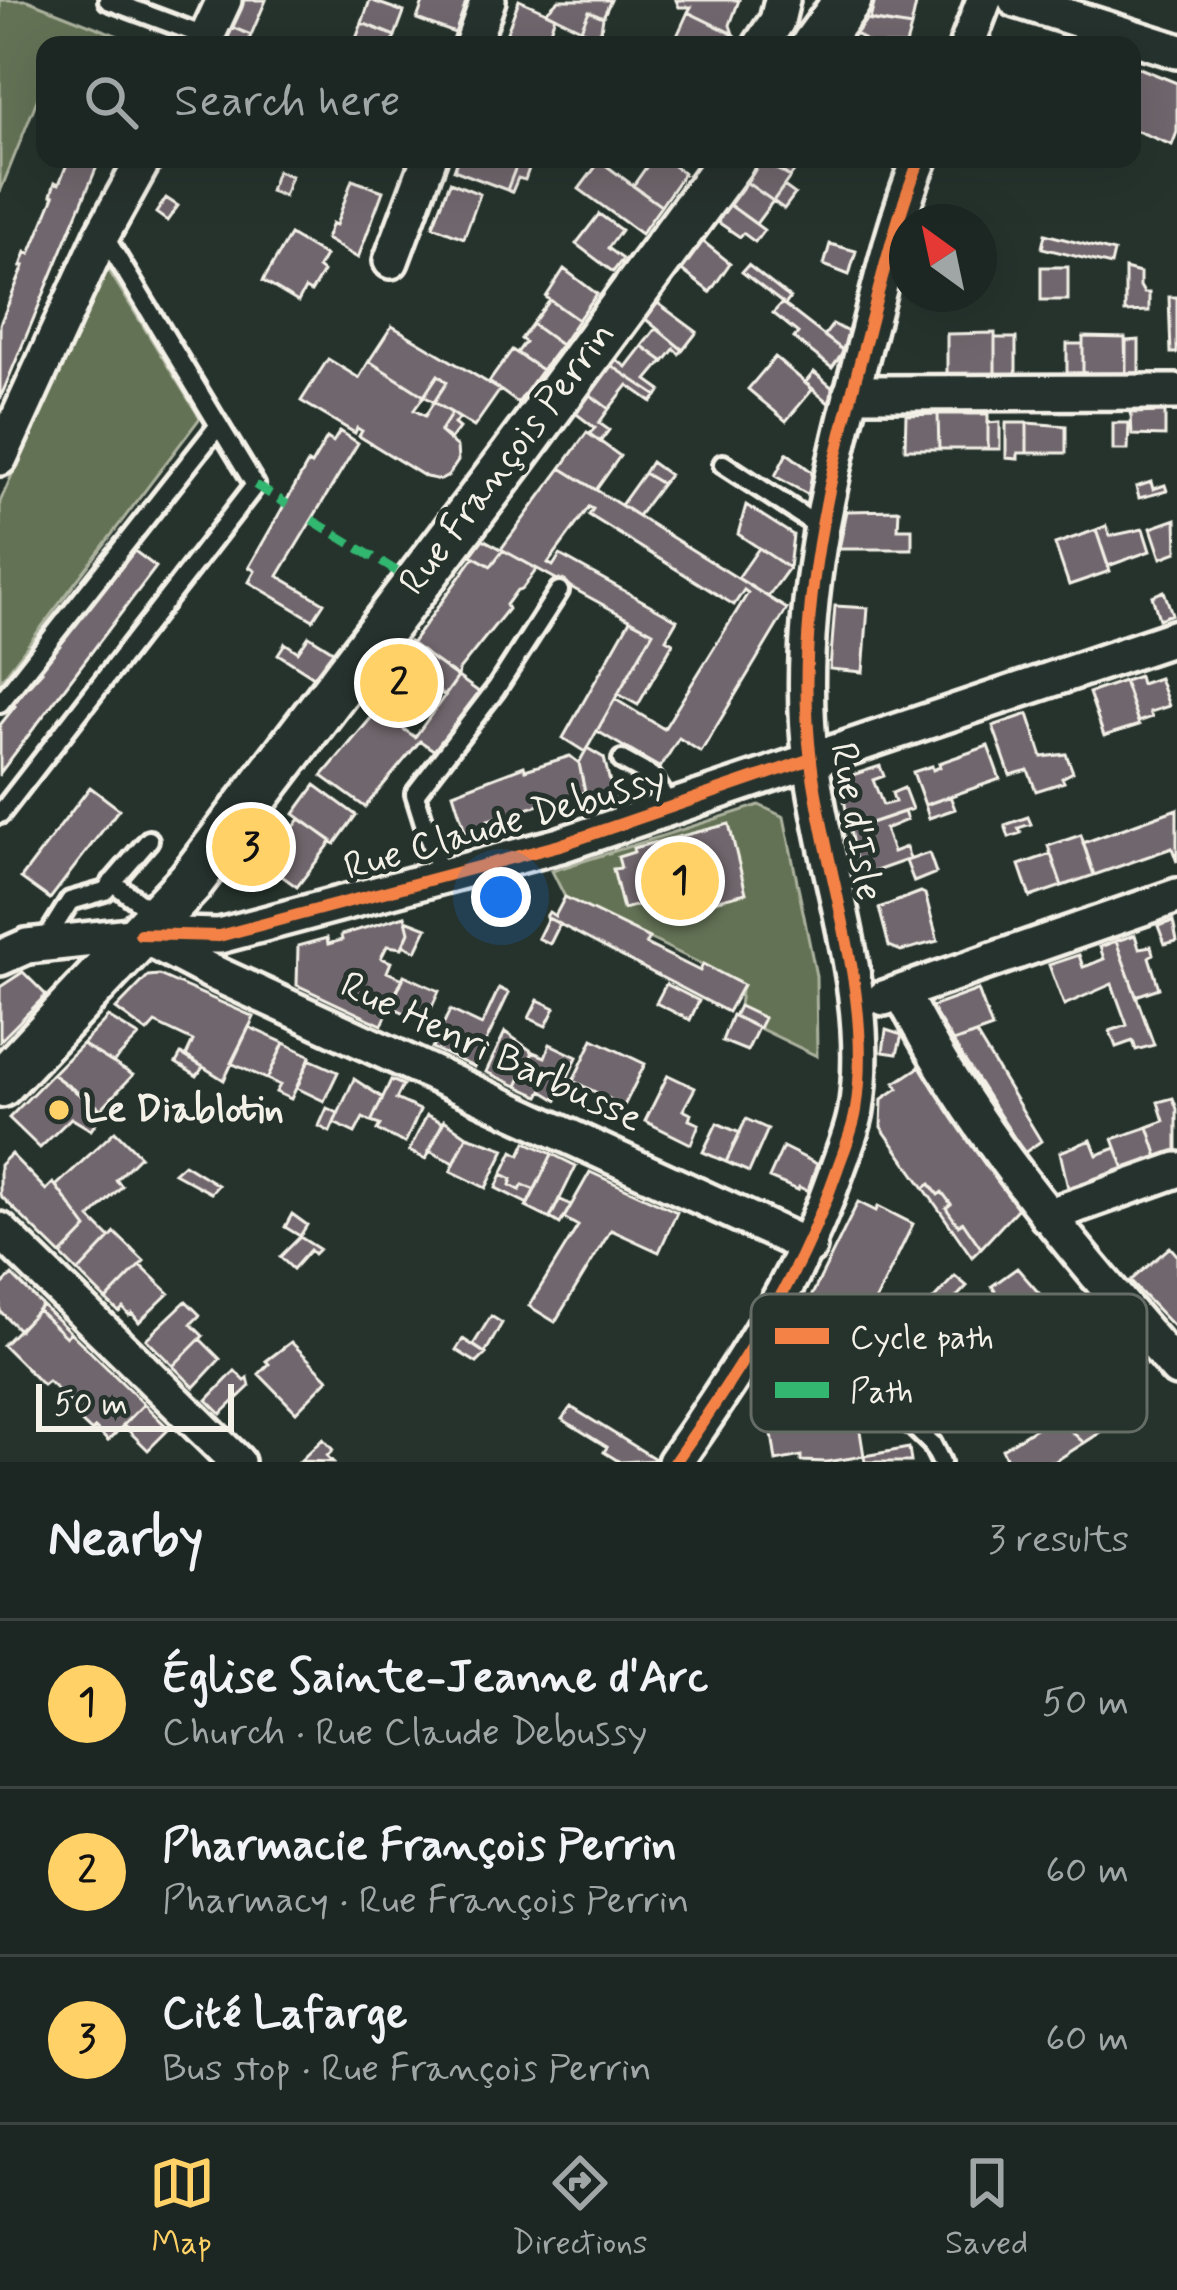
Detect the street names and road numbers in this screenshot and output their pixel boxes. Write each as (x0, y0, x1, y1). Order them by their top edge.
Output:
street label: Rue François Perrin (388, 312, 628, 606)
street label: Rue d'Isle (816, 739, 894, 905)
street label: Rue Claude Debussy (338, 754, 672, 894)
street label: Rue Henri Barbusse (332, 961, 650, 1145)

